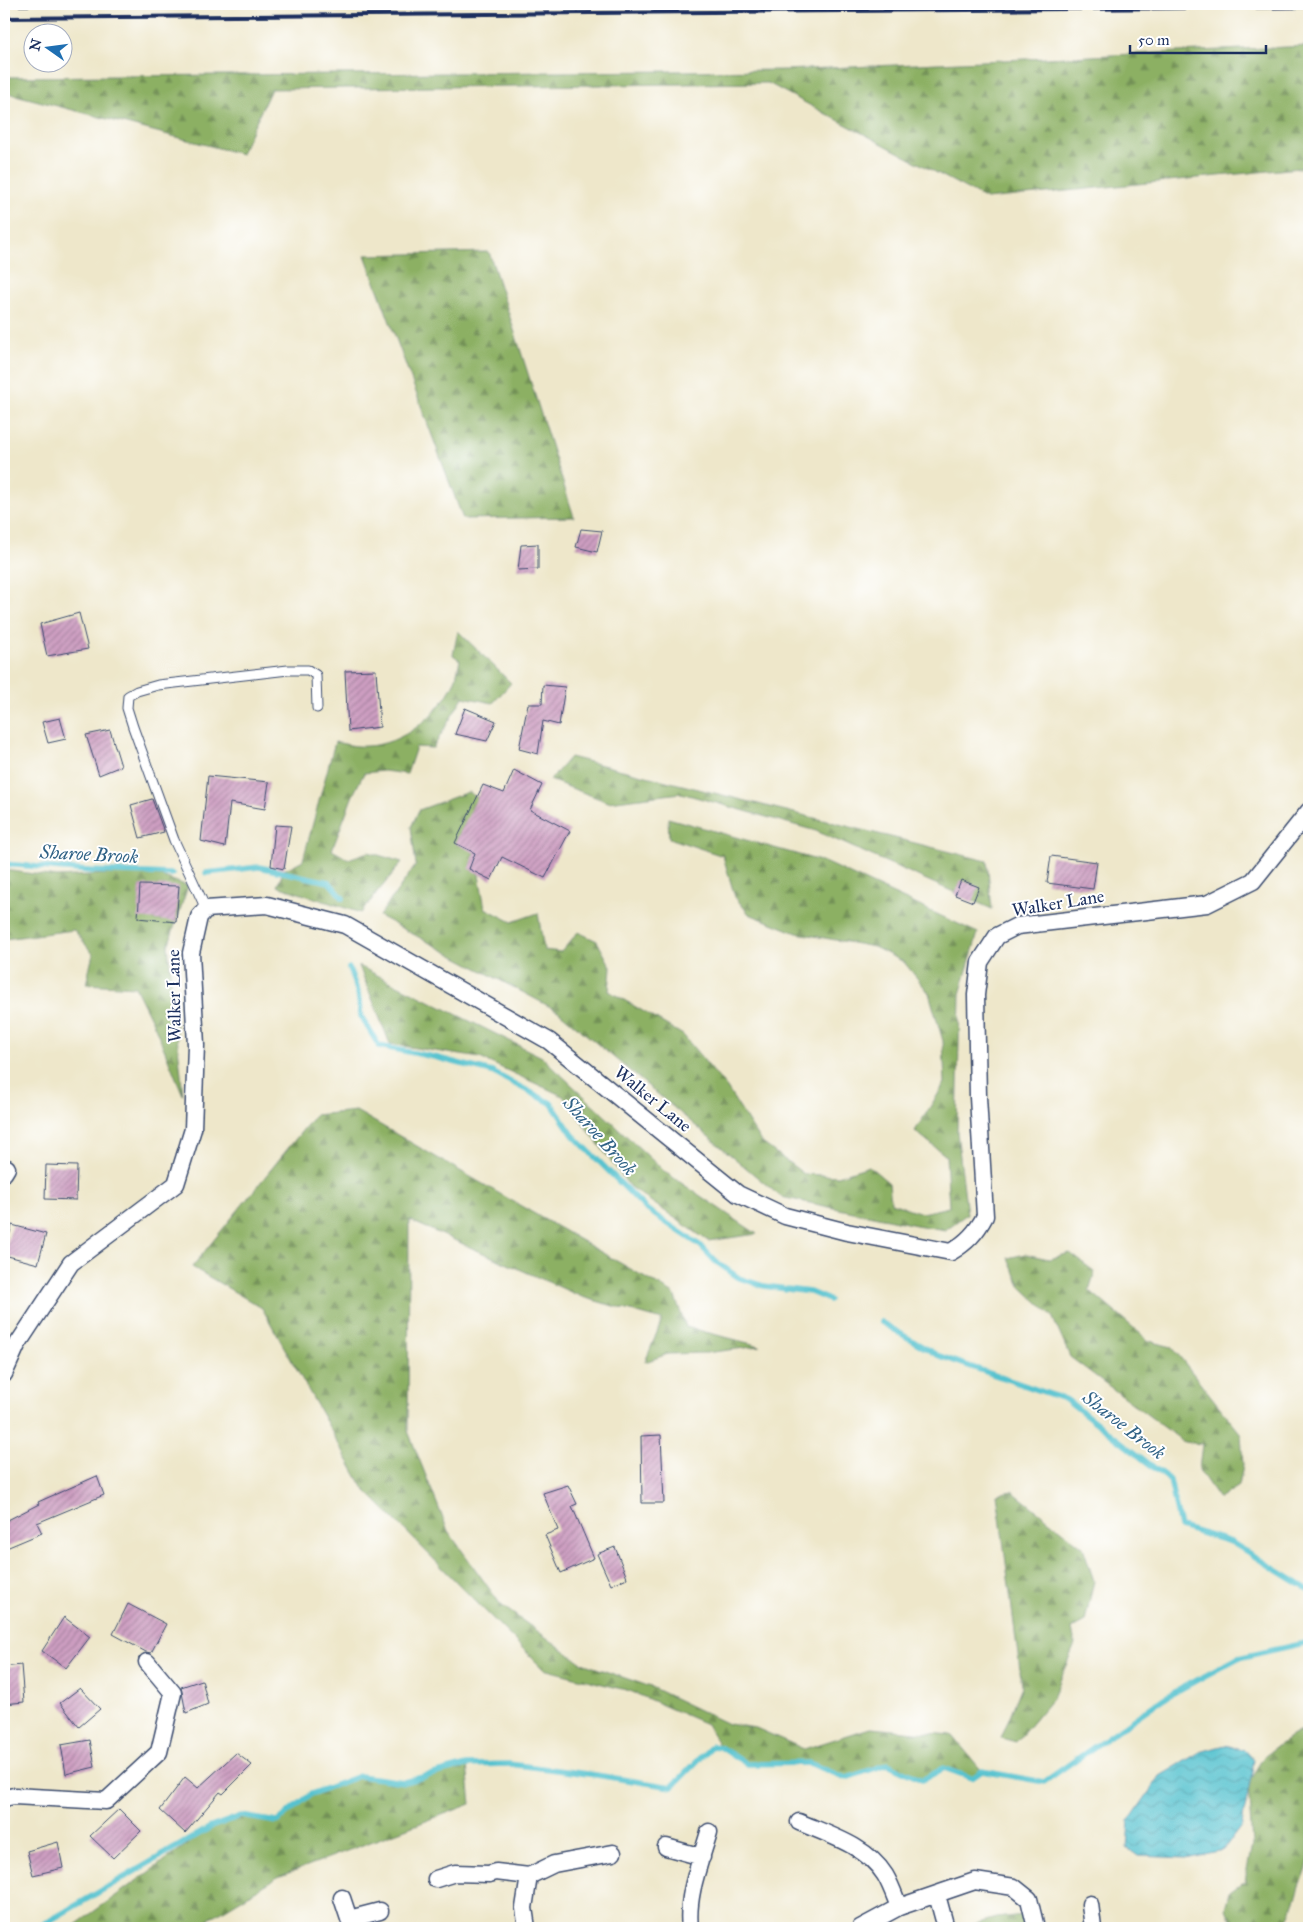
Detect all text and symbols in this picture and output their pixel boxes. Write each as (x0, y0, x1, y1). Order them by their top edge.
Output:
north arrow (22, 22, 72, 72)
scale bar (1130, 22, 1267, 54)
text: 50 m (1138, 31, 1170, 49)
text: N (26, 37, 46, 53)
water label: Sharoe Brook (38, 840, 139, 868)
street label: Walker Lane (1010, 885, 1106, 921)
street label: Walker Lane (162, 949, 186, 1043)
street label: Walker Lane (610, 1061, 696, 1137)
water label: Sharoe Brook (558, 1091, 642, 1181)
water label: Sharoe Brook (1077, 1385, 1170, 1465)

